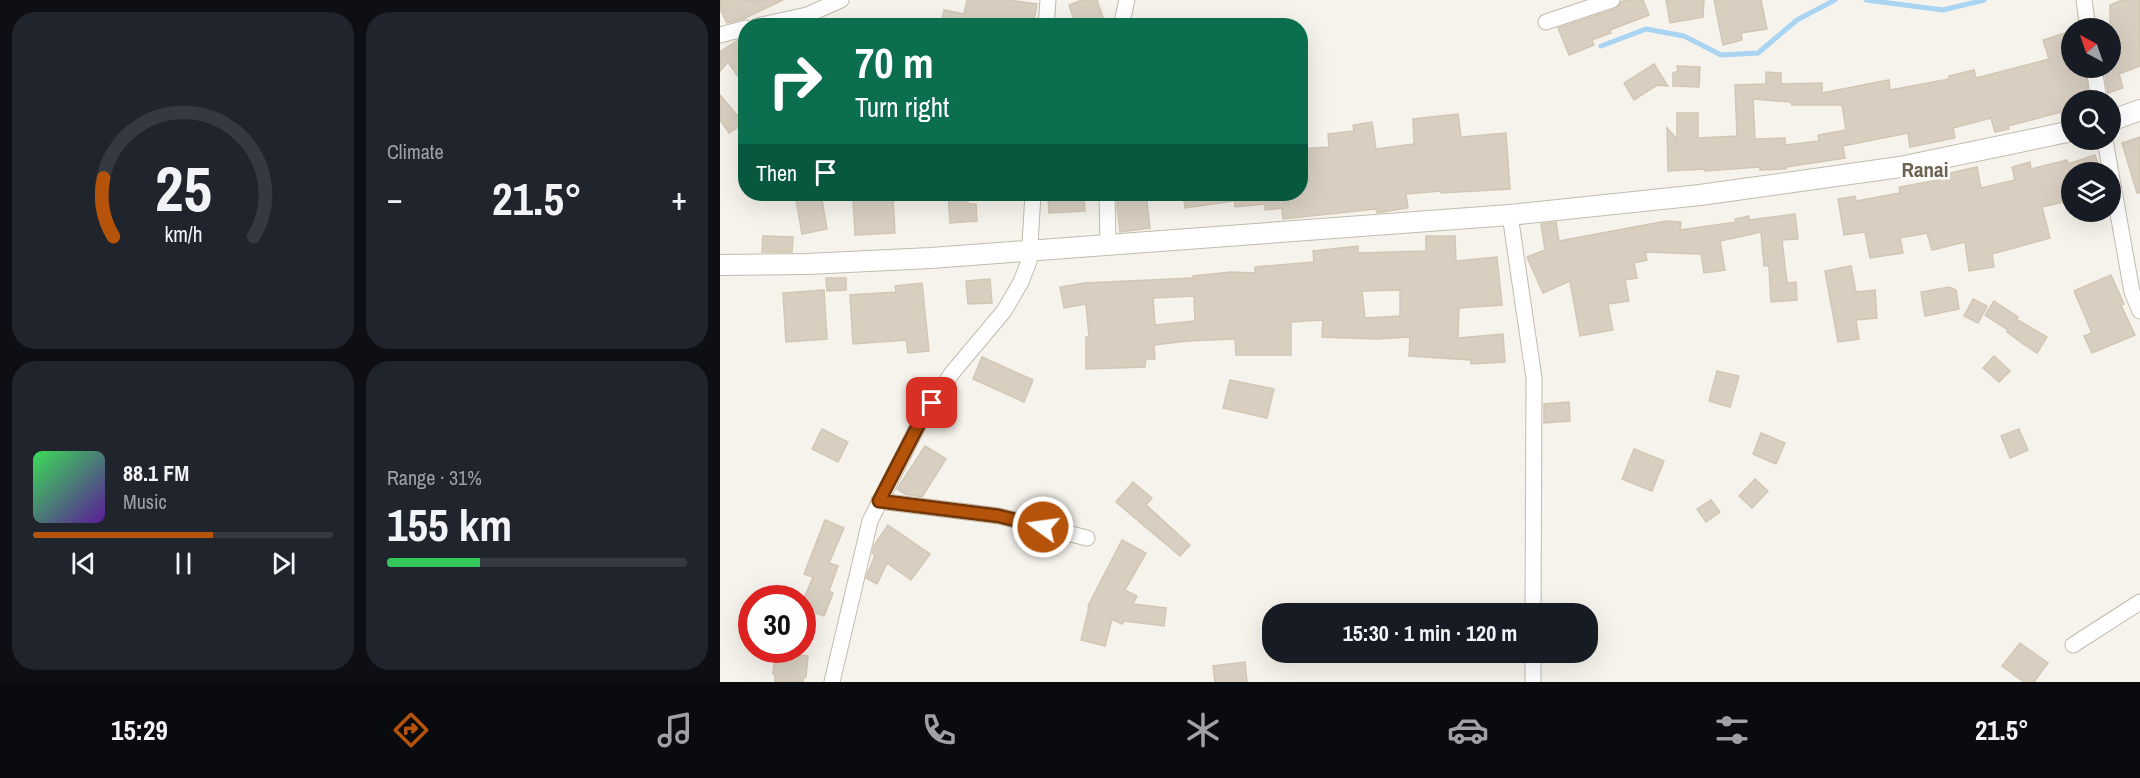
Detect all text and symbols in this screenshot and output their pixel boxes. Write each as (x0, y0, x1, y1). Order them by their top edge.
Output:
north arrow (2061, 18, 2121, 78)
map controls (2061, 18, 2121, 222)
text: 70 m (855, 35, 934, 91)
icon: right (756, 42, 834, 120)
text: Turn right (855, 89, 949, 125)
button: search (2061, 90, 2121, 150)
text: Climate (387, 138, 444, 165)
text: 25 (155, 146, 211, 230)
district label: Ranai (1902, 155, 1948, 184)
icon: arrive (809, 156, 842, 189)
text: Then (756, 158, 797, 188)
button: layers (2061, 162, 2121, 222)
text: 21.5° (492, 168, 582, 229)
text: − (387, 176, 403, 220)
text: + (671, 176, 687, 220)
text: km/h (164, 221, 202, 250)
pin (906, 377, 957, 428)
icon: arrive (915, 386, 948, 419)
text: 88.1 FM (123, 458, 189, 488)
text: Range · 31% (387, 464, 482, 491)
text: Music (123, 488, 167, 515)
text: 155 km (387, 494, 512, 555)
position arrow (1011, 495, 1075, 559)
icon: previous (67, 547, 100, 580)
icon: pause (167, 547, 200, 580)
icon: next (267, 547, 300, 580)
speed limit sign: 30 (738, 585, 816, 663)
text: 15:30 · 1 min · 120 m (1343, 618, 1517, 648)
icon: directions (390, 709, 432, 751)
icon: music (654, 709, 696, 751)
icon: phone (918, 709, 960, 751)
icon: climate (1182, 709, 1224, 751)
icon: car (1447, 709, 1489, 751)
icon: filters (1711, 709, 1753, 751)
text: 15:29 (111, 712, 168, 748)
text: 21.5° (1975, 712, 2029, 748)

